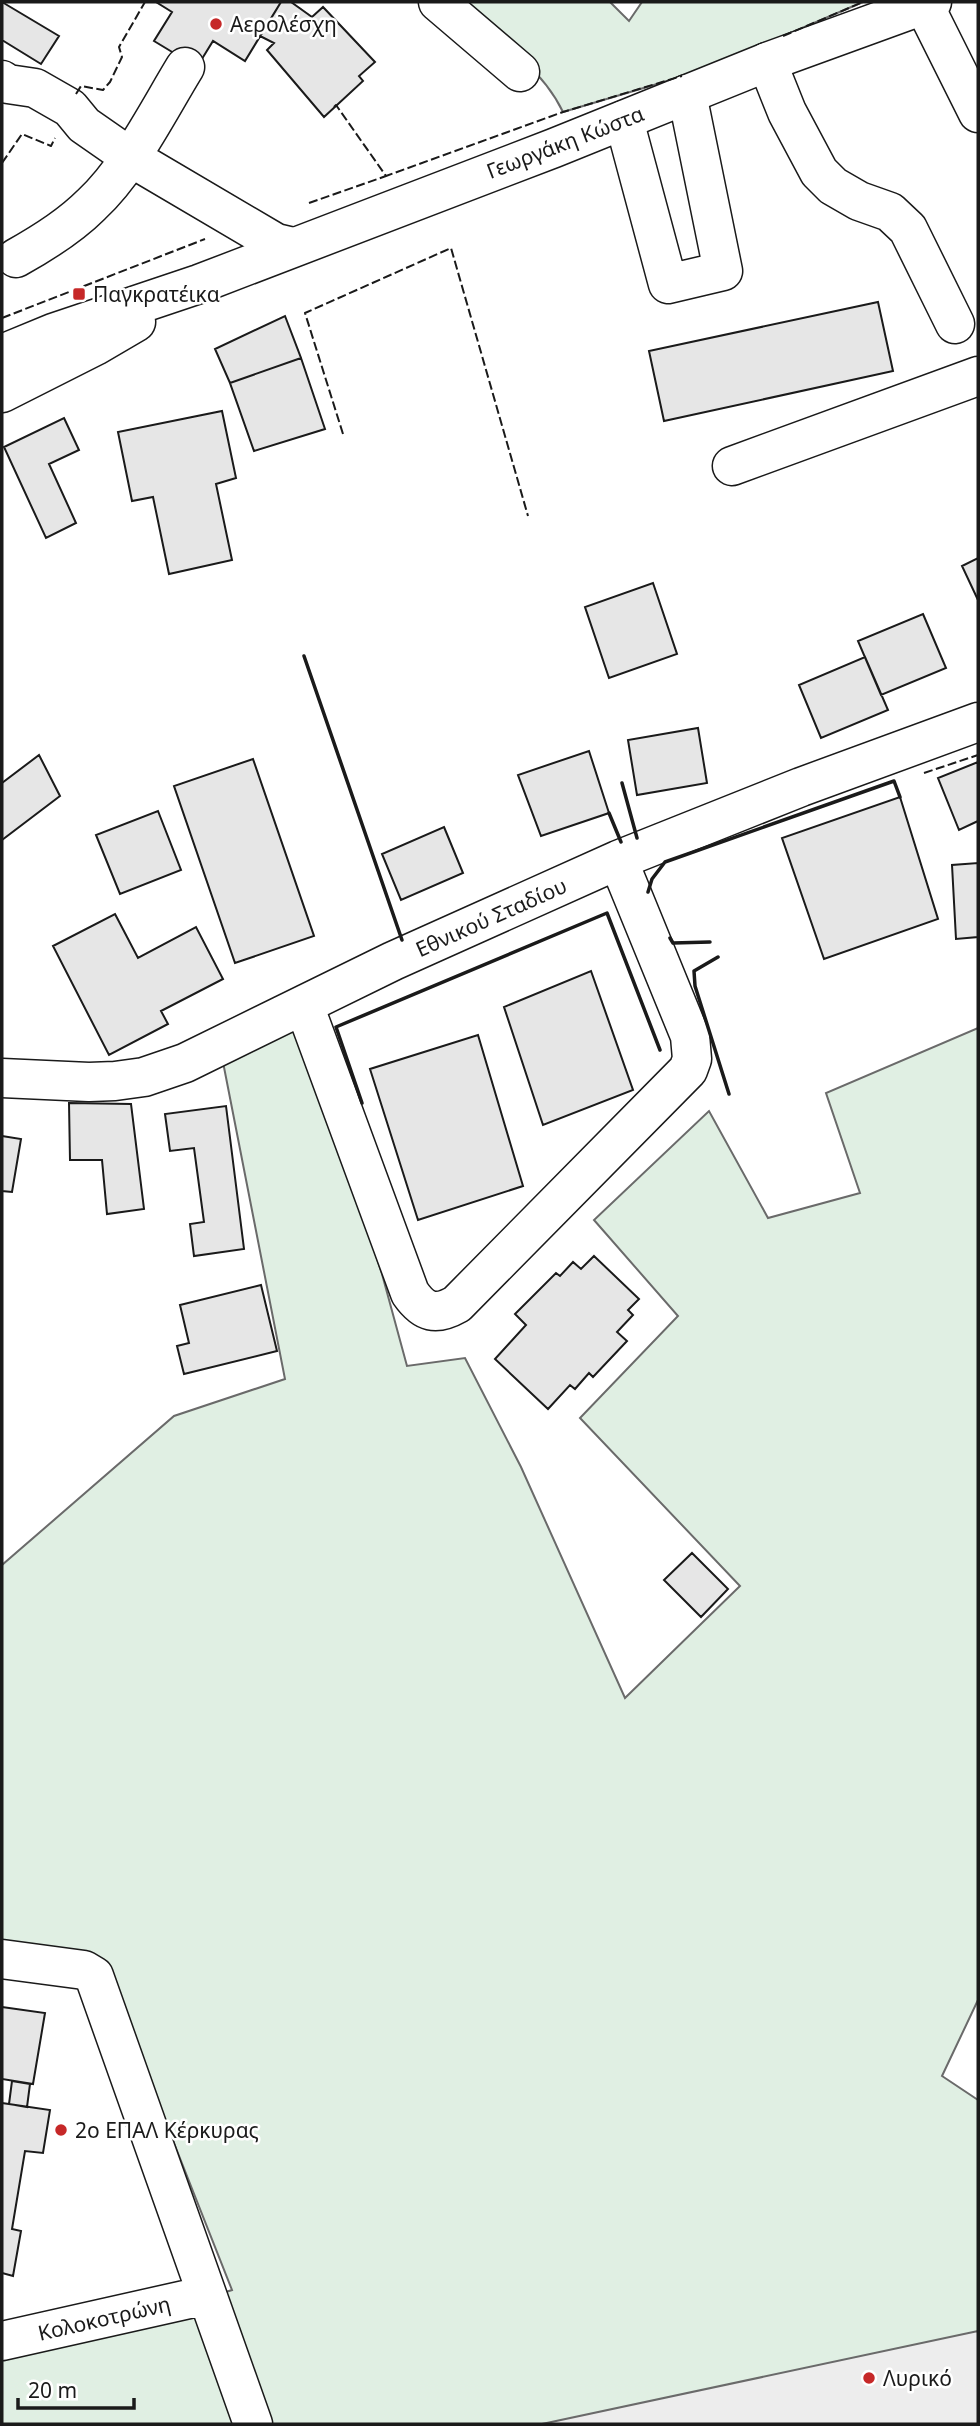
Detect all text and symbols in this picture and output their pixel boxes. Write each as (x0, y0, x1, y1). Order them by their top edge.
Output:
place label: Αερολέσχη (230, 10, 337, 38)
marker: Αερολέσχη (208, 16, 224, 32)
street label: Γεωργάκη Κώστα (482, 99, 648, 185)
place label: Παγκρατέικα (93, 280, 220, 308)
marker: Παγκρατέικα (71, 286, 87, 302)
street label: Εθνικού Σταδίου (411, 871, 571, 963)
place label: 2ο ΕΠΑΛ Κέρκυρας (75, 2116, 259, 2144)
marker: 2ο ΕΠΑΛ Κέρκυρας (53, 2122, 69, 2138)
street label: Κολοκοτρώνη (35, 2289, 173, 2347)
place label: Λυρικό (883, 2364, 952, 2392)
scale bar (18, 2366, 133, 2410)
marker: Λυρικό (861, 2370, 877, 2386)
text: 20 m (28, 2376, 77, 2404)

